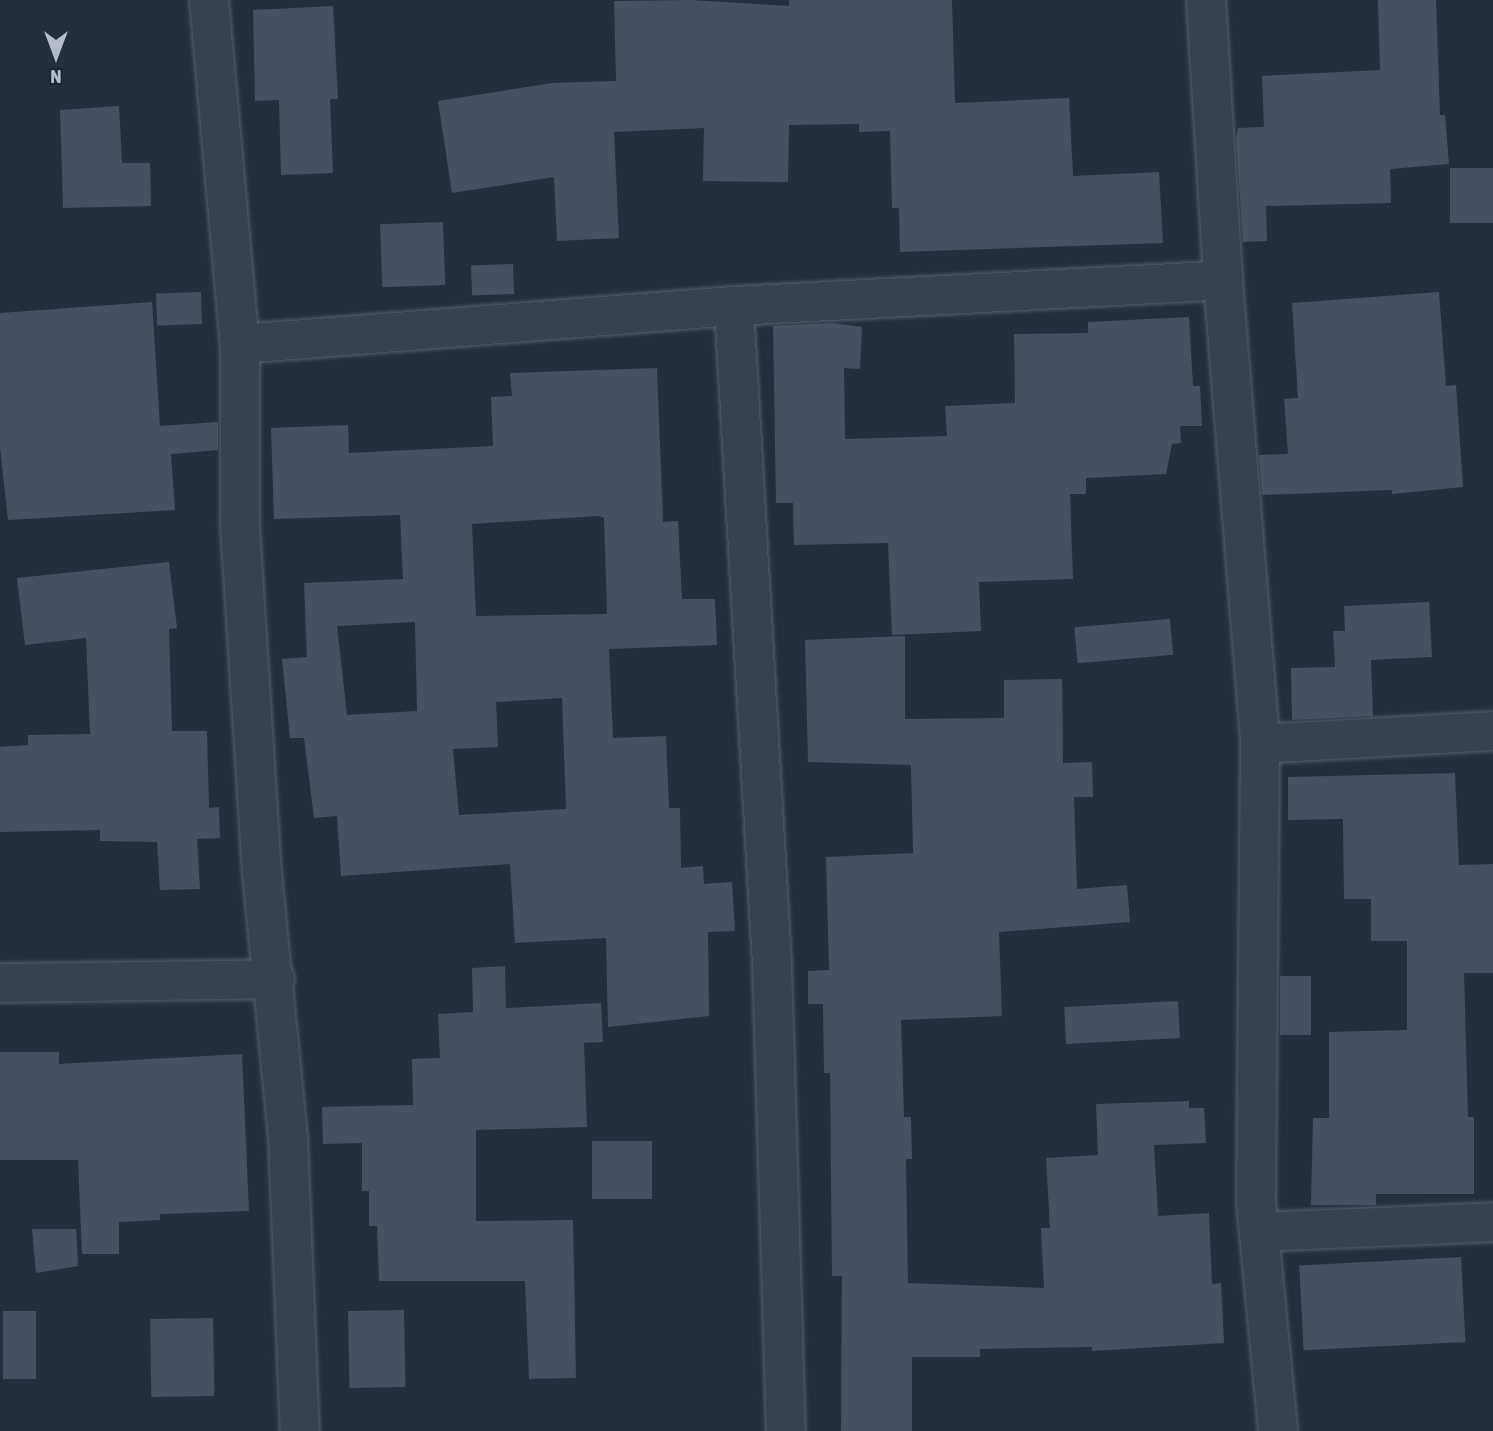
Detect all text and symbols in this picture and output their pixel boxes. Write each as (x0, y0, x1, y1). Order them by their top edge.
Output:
north arrow (21, 21, 91, 91)
text: N (50, 66, 62, 88)

